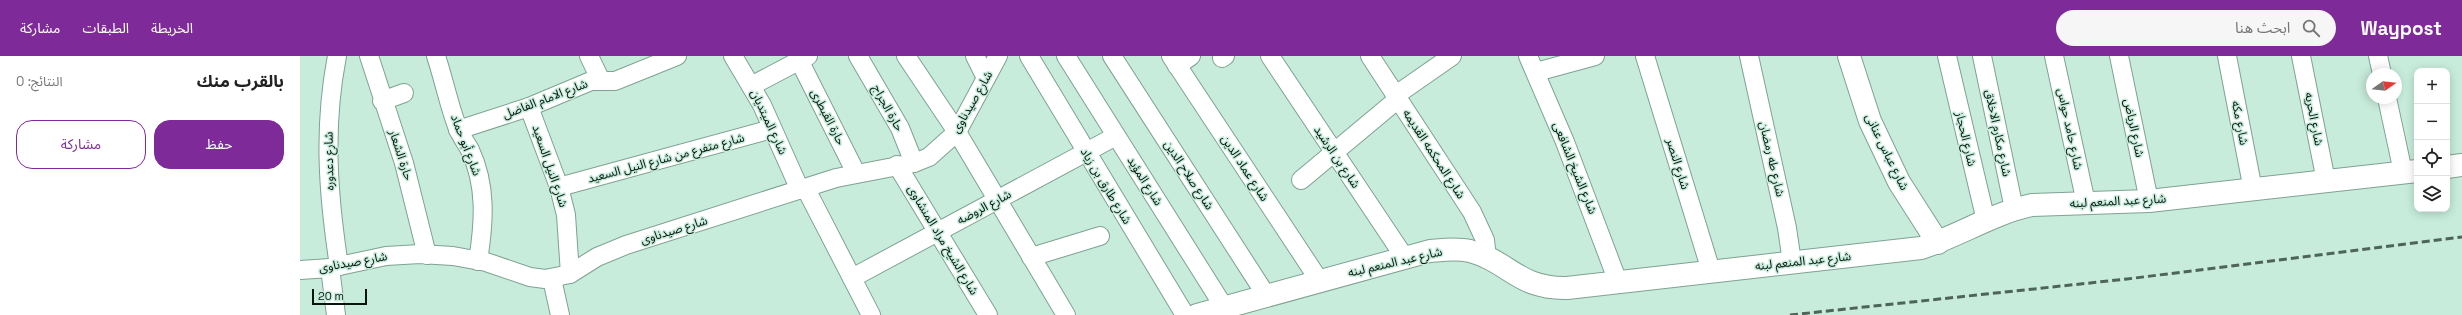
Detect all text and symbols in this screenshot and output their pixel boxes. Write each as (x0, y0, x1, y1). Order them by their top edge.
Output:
search box (2056, 10, 2336, 46)
text: Waypost (2360, 16, 2442, 41)
icon: search (2300, 17, 2322, 39)
text: ابحث هنا (2235, 18, 2290, 37)
text: مشاركة (20, 19, 60, 37)
text: الطبقات (82, 19, 129, 37)
text: الخريطة (151, 19, 193, 37)
street label: شارع صيدناوى (948, 68, 997, 137)
north arrow (2366, 68, 2402, 104)
map controls (2414, 68, 2450, 212)
button: + (2414, 68, 2450, 104)
text: بالقرب منك (197, 70, 284, 92)
text: النتائج: 0 (16, 73, 62, 90)
street label: شارع الامام الفاضل (500, 75, 590, 124)
street label: حارة الجراج (868, 82, 907, 135)
street label: حارة القبطرى (807, 86, 849, 148)
street label: شارع الميتديان (746, 87, 791, 158)
street label: شارع حامد حواس (2053, 87, 2086, 171)
street label: شارع مكارم الاخلاق (1980, 88, 2015, 178)
street label: شارع الحريه (2300, 91, 2327, 147)
street label: شارع الرياض (2119, 97, 2148, 159)
street label: شارع مكه (2227, 100, 2252, 147)
button: − (2414, 104, 2450, 140)
street label: شارع المحكمه القديمه (1398, 106, 1469, 202)
street label: شارع الحجاز (1951, 109, 1980, 168)
street label: شارع عباس عنانى (1861, 111, 1912, 193)
street label: شارع أبو حماد (446, 112, 485, 178)
button: مشاركة (16, 120, 146, 169)
button: حفظ (154, 120, 284, 169)
street label: شارع الشيخ الشافعى (1548, 120, 1601, 217)
street label: شارع طه رمضان (1755, 120, 1788, 198)
street label: شارع النيل السعيد (527, 123, 572, 210)
street label: شارع بن الرشيد (1309, 123, 1364, 192)
street label: حارة الشعار (385, 126, 417, 183)
street label: شارع متفرع من شارع النيل السعيد (586, 129, 746, 188)
street label: شارع دعدوره (320, 131, 339, 191)
street label: شارع عماد الدين (1217, 132, 1273, 205)
street label: شارع النصر (1661, 135, 1693, 192)
street label: شارع صلاح الدين (1160, 137, 1217, 213)
button: locate (2414, 140, 2450, 176)
street label: شارع طارق بن زياد (1076, 145, 1135, 228)
street label: شارع المؤيد (1123, 153, 1166, 209)
button: layers (2414, 176, 2450, 212)
street label: شارع الشيخ مراد المنشاوى (903, 182, 982, 298)
street label: شارع الروضه (954, 186, 1014, 229)
street label: شارع عبد المنعم لبنه (2069, 190, 2167, 213)
street label: شارع صيدناوى (638, 212, 710, 249)
street label: شارع عبد المنعم لبنه (1346, 243, 1444, 282)
street label: شارع صيدناوى (317, 248, 389, 277)
street label: شارع عبد المنعم لبنه (1754, 248, 1852, 275)
scale bar (312, 287, 367, 306)
text: 20 m (318, 289, 344, 303)

